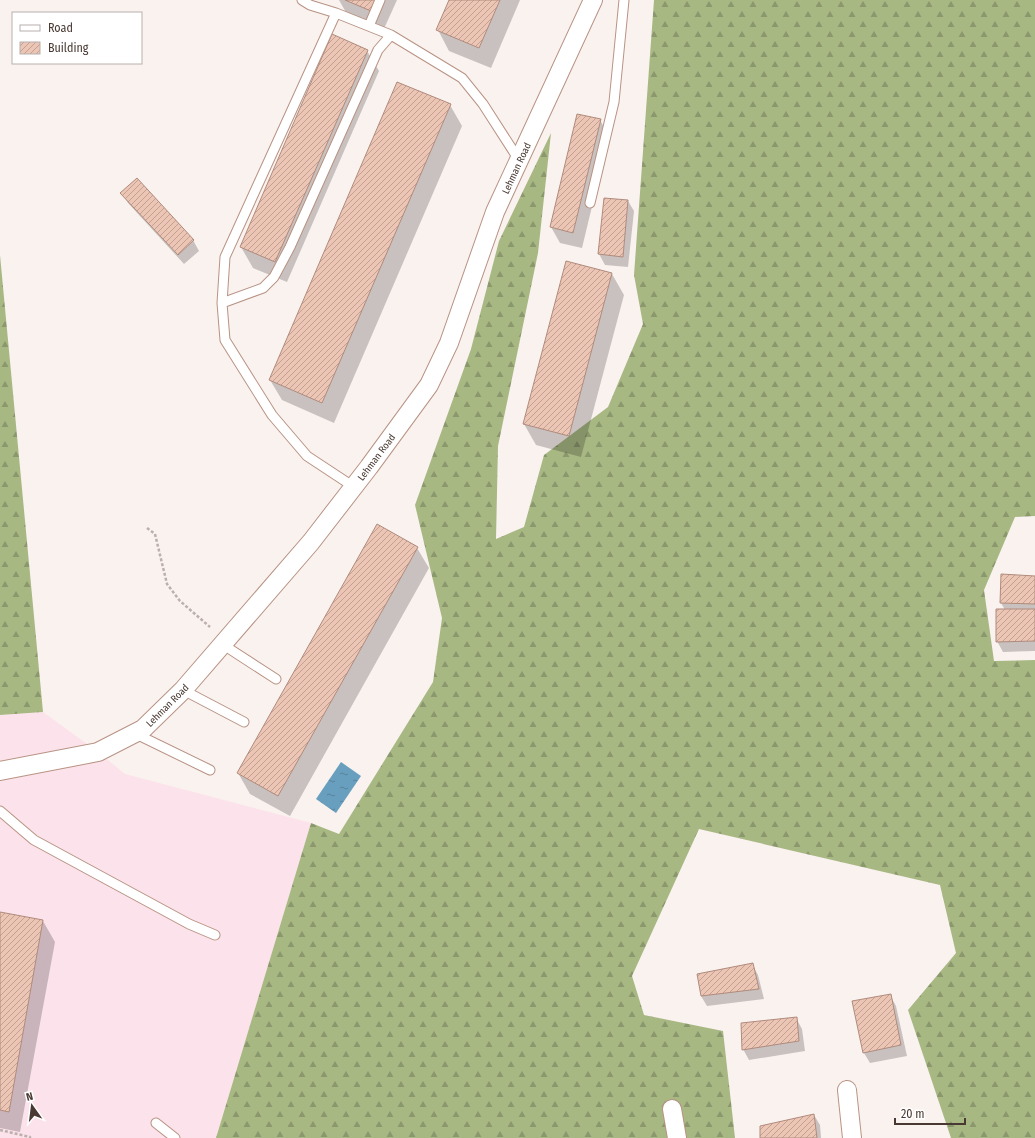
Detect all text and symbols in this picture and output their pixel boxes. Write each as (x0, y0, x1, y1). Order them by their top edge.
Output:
legend (12, 12, 142, 64)
text: Road (48, 21, 73, 35)
text: Building (48, 41, 89, 55)
street label: Lehman Road (500, 141, 534, 196)
street label: Lehman Road (355, 432, 398, 483)
street label: Lehman Road (144, 682, 192, 730)
north arrow (12, 1086, 52, 1126)
text: N (25, 1090, 34, 1104)
scale bar (895, 1100, 965, 1126)
text: 20 m (901, 1107, 925, 1121)

